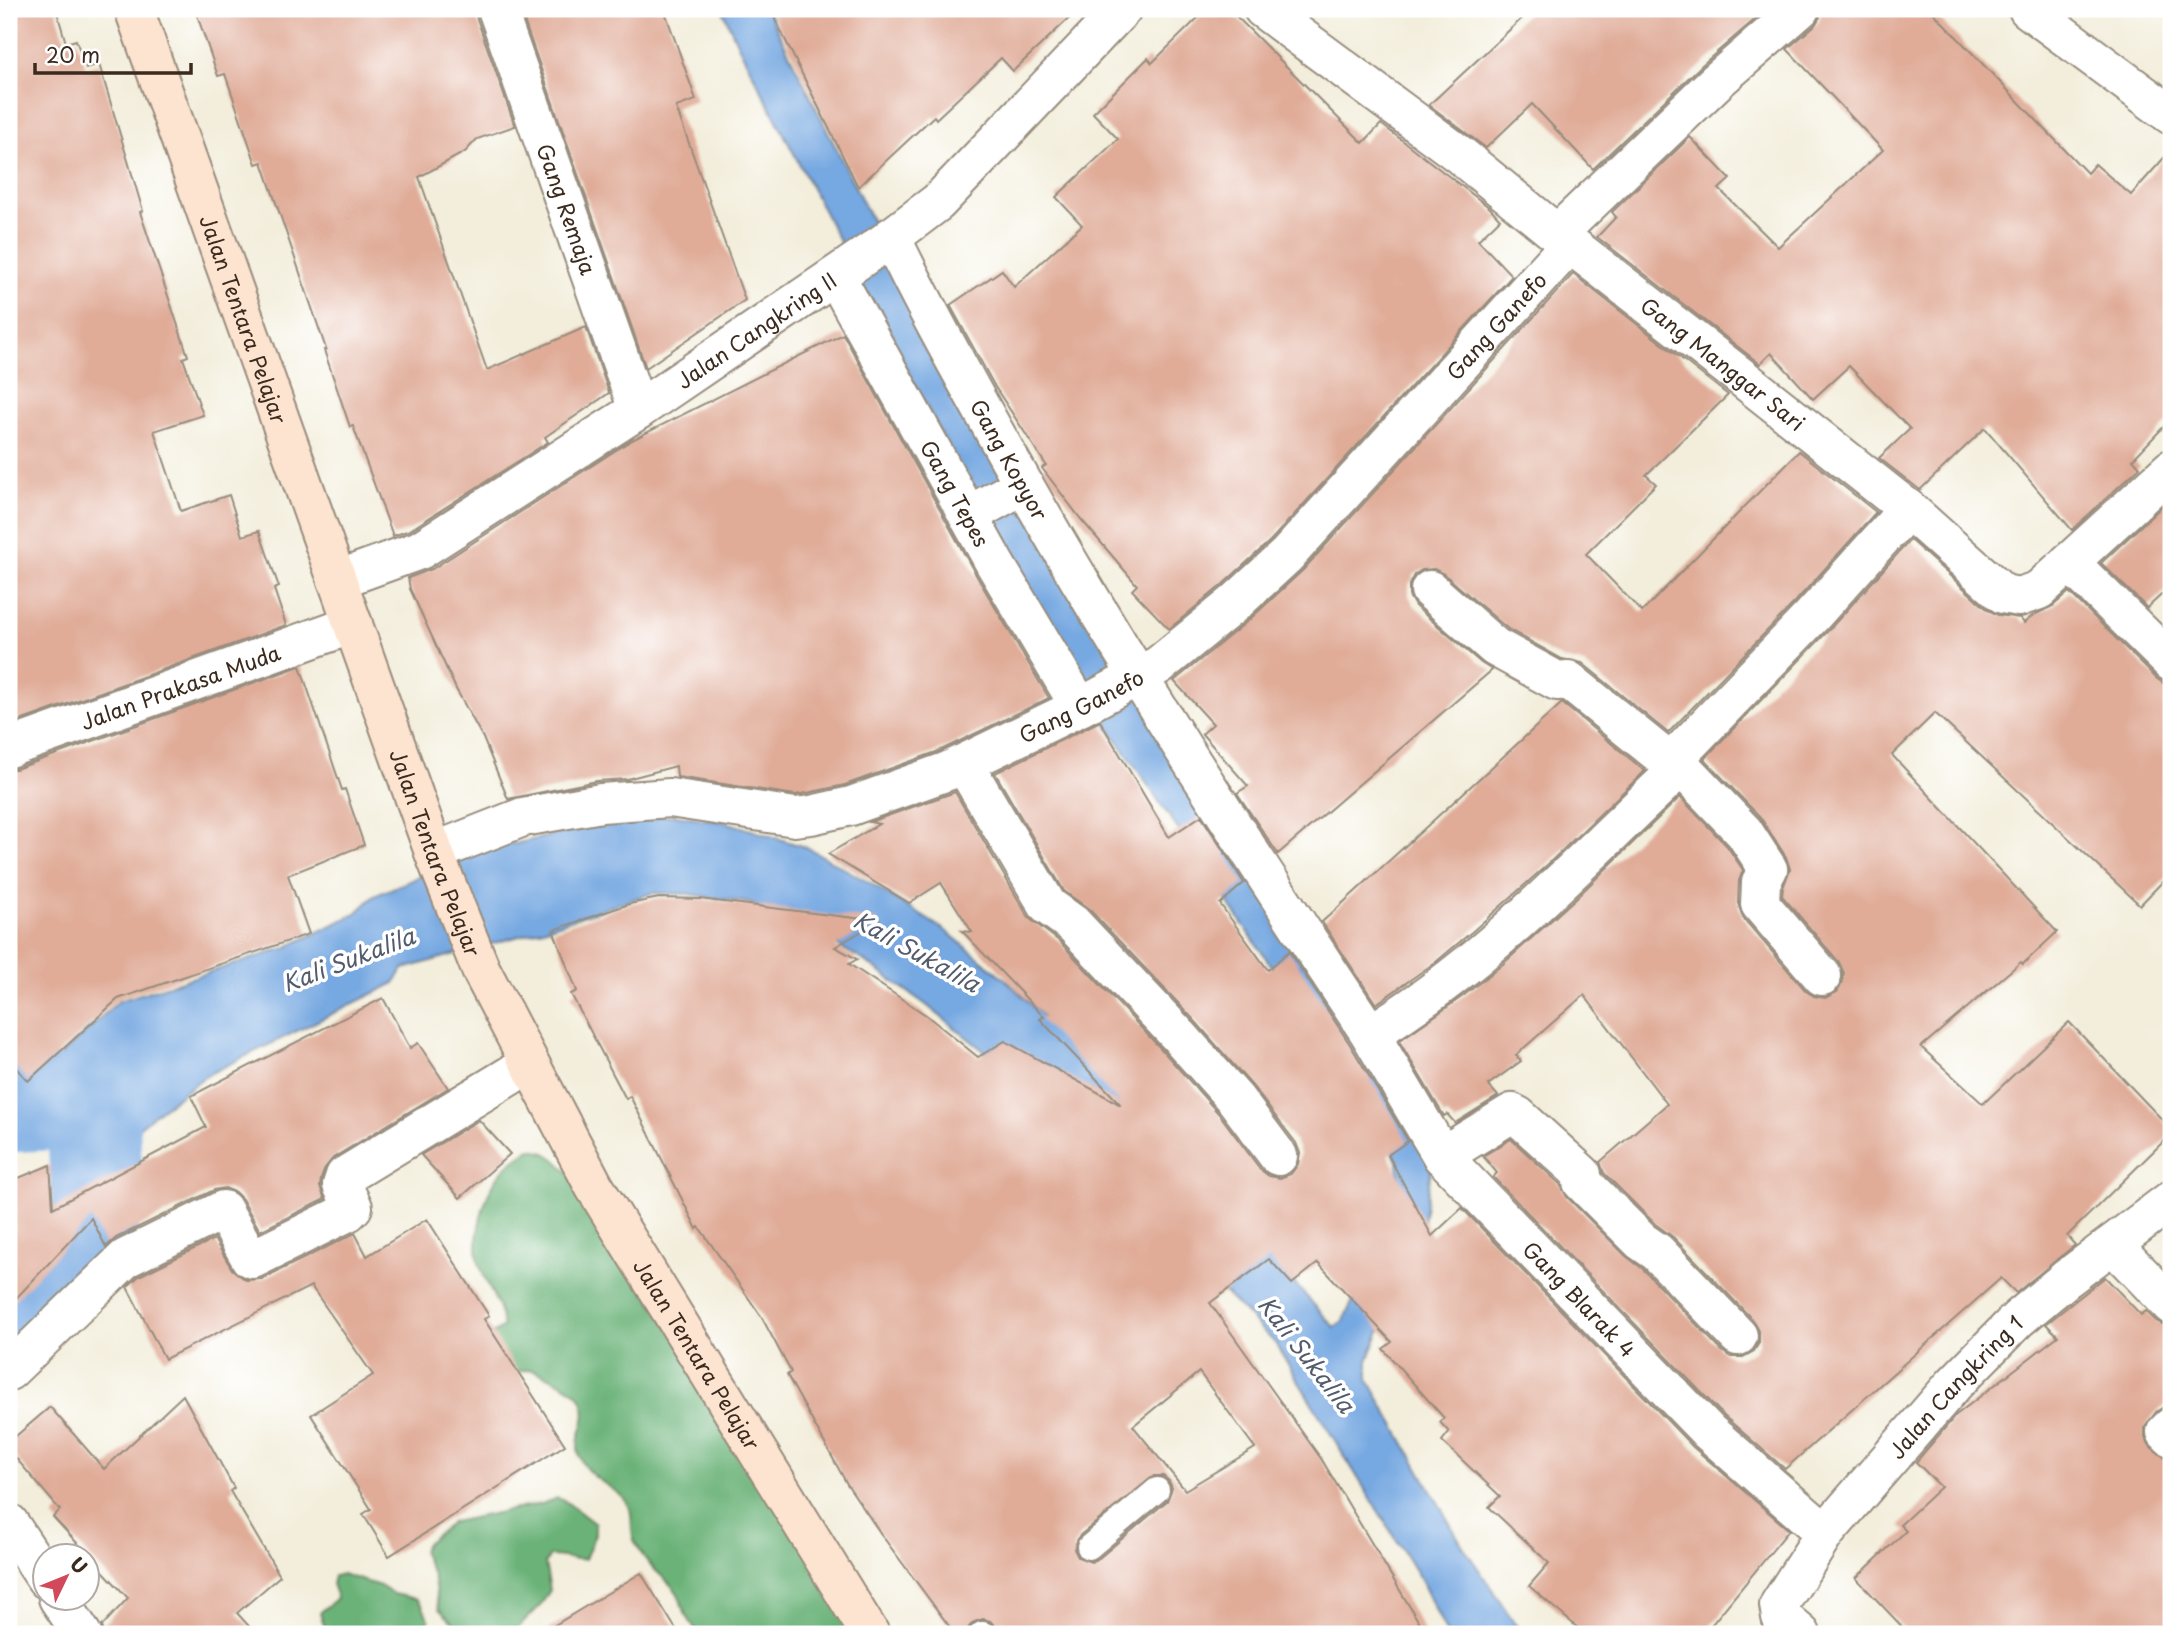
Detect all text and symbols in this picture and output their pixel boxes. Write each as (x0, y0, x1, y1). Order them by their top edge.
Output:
scale bar (35, 32, 191, 76)
text: 20 m (46, 38, 100, 70)
street label: Gang Remaja (530, 139, 605, 280)
street label: Jalan Tentara Pelajar (192, 210, 296, 428)
street label: Jalan Cangkring II (669, 264, 843, 396)
street label: Gang Ganefo (1438, 264, 1553, 387)
street label: Gang Manggar Sari (1634, 289, 1812, 438)
street label: Gang Kopyor (963, 393, 1057, 526)
street label: Gang Tepes (913, 434, 998, 552)
street label: Jalan Prakasa Muda (76, 636, 285, 737)
street label: Gang Ganefo (1013, 660, 1149, 750)
street label: Jalan Tentara Pelajar (382, 744, 490, 961)
water label: Kali Sukalila (847, 902, 987, 1000)
water label: Kali Sukalila (276, 917, 420, 1000)
street label: Gang Blarak 4 (1516, 1233, 1644, 1364)
street label: Jalan Tentara Pelajar (626, 1252, 769, 1456)
water label: Kali Sukalila (1250, 1288, 1364, 1420)
street label: Jalan Cangkring 1 (1881, 1307, 2030, 1465)
north arrow (32, 1542, 102, 1612)
text: U (64, 1550, 94, 1580)

